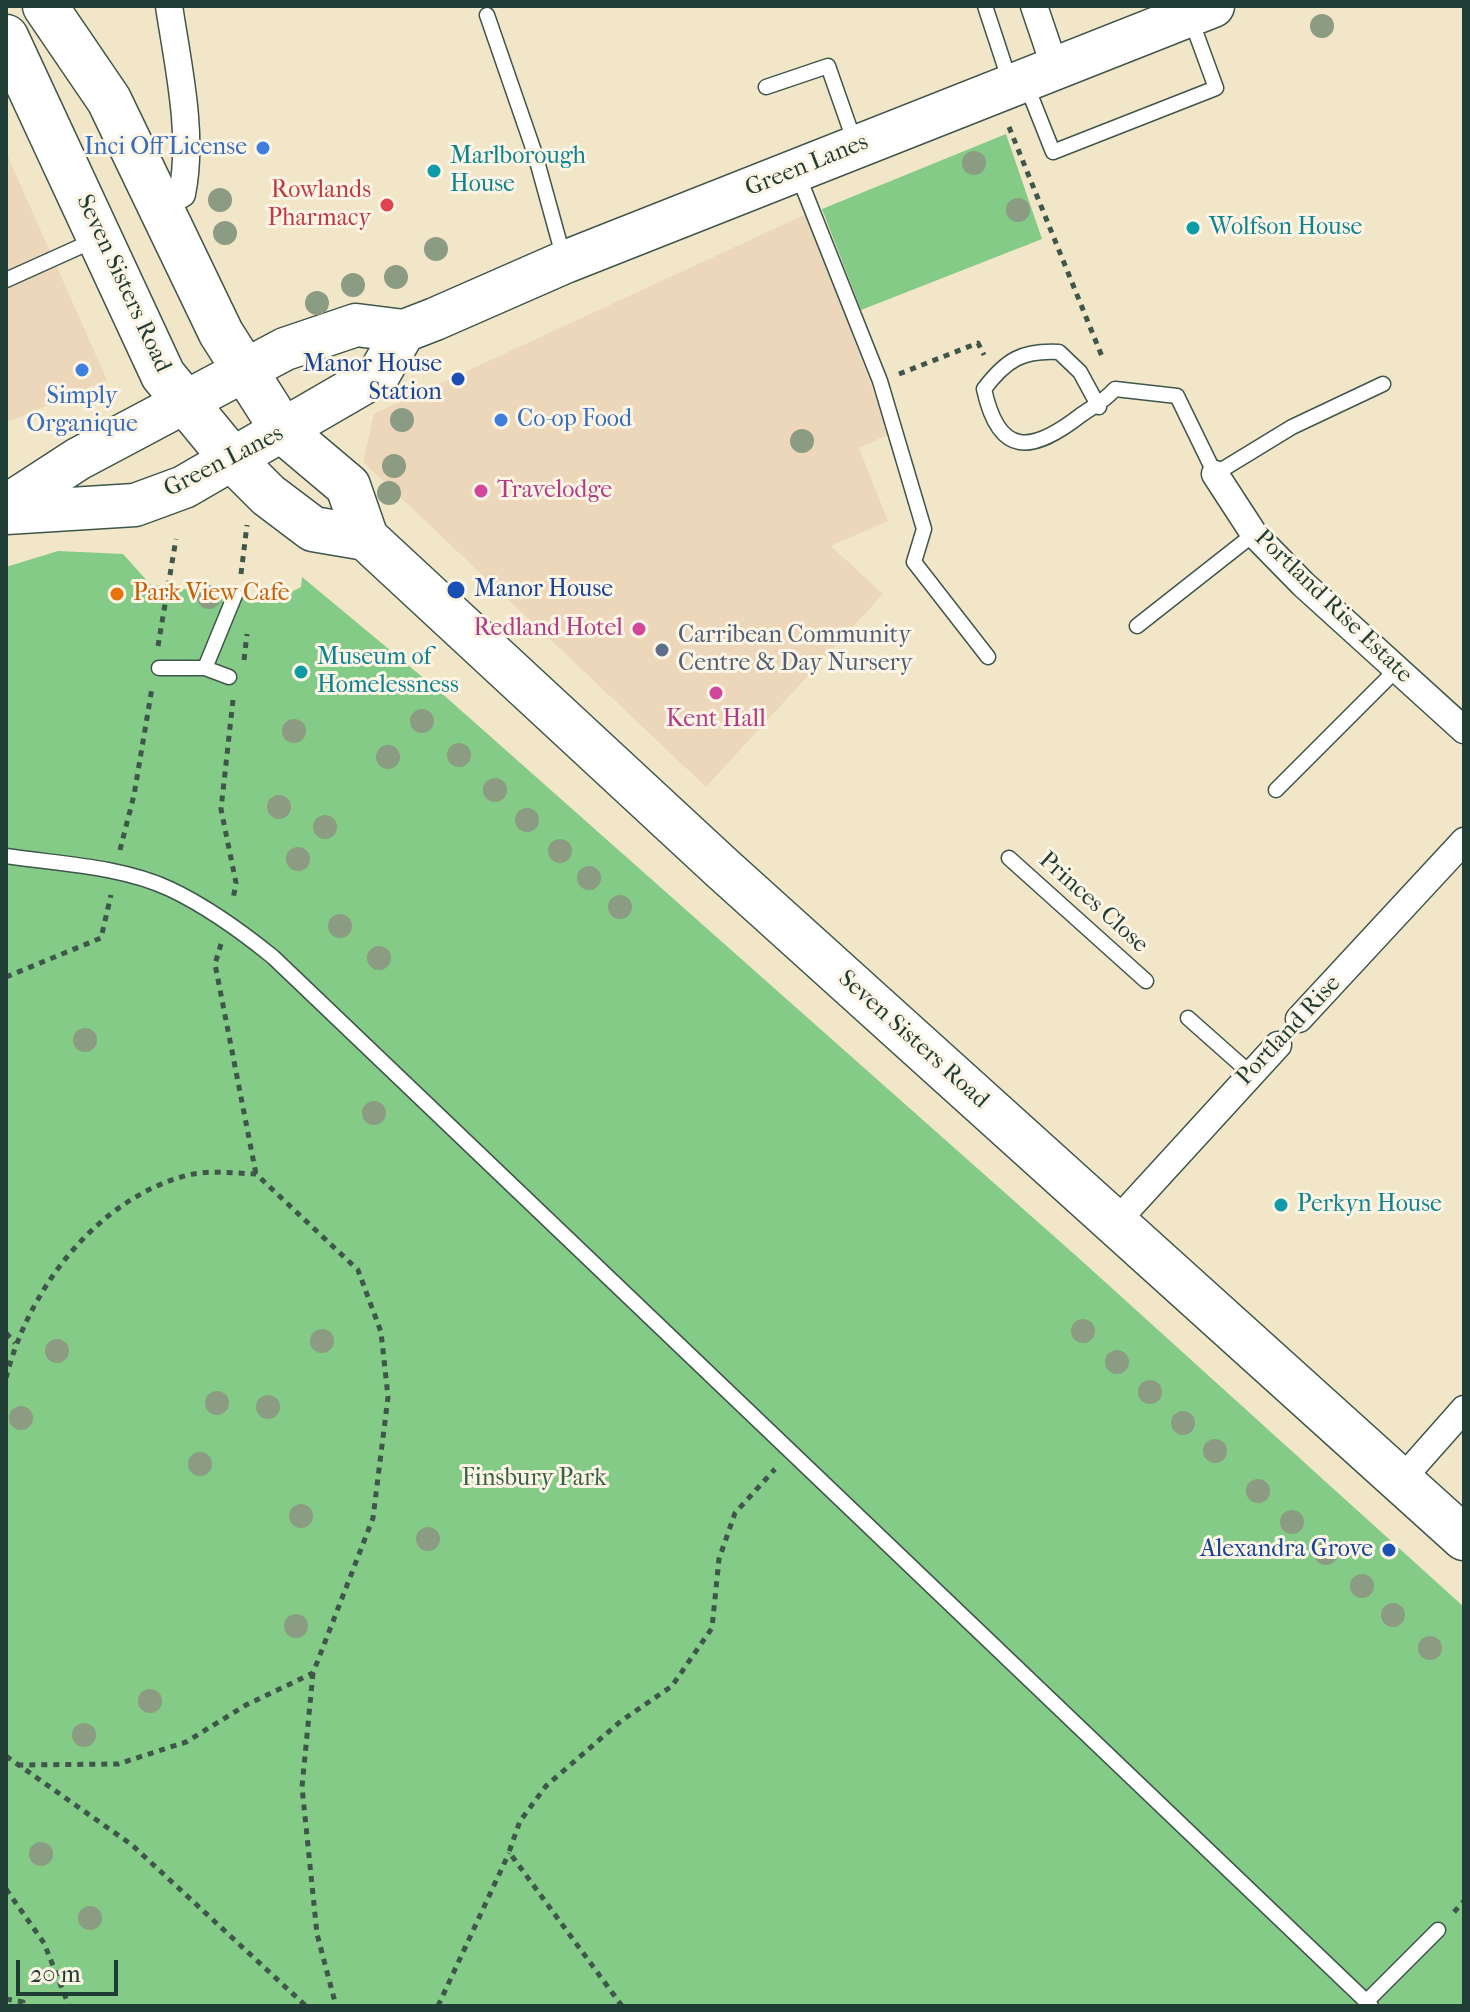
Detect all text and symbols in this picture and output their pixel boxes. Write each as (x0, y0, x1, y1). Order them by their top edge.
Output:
street label: Green Lanes (741, 128, 873, 204)
place label: Inci Off License (84, 134, 247, 162)
marker: Inci Off License (254, 139, 272, 157)
place label: Marlborough House (450, 143, 586, 199)
marker: Marlborough House (425, 162, 443, 180)
place label: Rowlands Pharmacy (267, 177, 371, 233)
street label: Seven Sisters Road (69, 191, 177, 377)
marker: Rowlands Pharmacy (378, 196, 396, 214)
place label: Wolfson House (1209, 214, 1362, 242)
marker: Wolfson House (1184, 219, 1202, 237)
place label: Manor House Station (303, 351, 442, 407)
marker: Simply Organique (73, 361, 91, 379)
marker: Manor House Station (449, 370, 467, 388)
place label: Simply Organique (26, 383, 138, 439)
place label: Co-op Food (517, 406, 632, 434)
marker: Co-op Food (492, 411, 510, 429)
street label: Green Lanes (160, 420, 288, 504)
place label: Travelodge (497, 477, 612, 505)
marker: Travelodge (472, 482, 490, 500)
street label: Portland Rise Estate (1248, 524, 1418, 690)
place label: Manor House (474, 576, 613, 604)
marker: Manor House (445, 579, 467, 601)
place label: Park View Cafe (133, 580, 290, 608)
marker: Park View Cafe (108, 585, 126, 603)
place label: Redland Hotel (473, 615, 623, 643)
marker: Redland Hotel (630, 620, 648, 638)
place label: Carribean Community Centre & Day Nursery (678, 622, 913, 678)
marker: Carribean Community Centre & Day Nursery (653, 641, 671, 659)
place label: Museum of Homelessness (317, 644, 459, 700)
marker: Museum of Homelessness (292, 663, 310, 681)
marker: Kent Hall (707, 684, 725, 702)
place label: Kent Hall (666, 706, 766, 734)
street label: Princes Close (1032, 846, 1154, 960)
street label: Seven Sisters Road (832, 965, 994, 1115)
street label: Portland Rise (1231, 970, 1347, 1092)
place label: Perkyn House (1297, 1191, 1442, 1219)
marker: Perkyn House (1272, 1196, 1290, 1214)
park label: Finsbury Park (462, 1465, 606, 1493)
place label: Alexandra Grove (1200, 1536, 1373, 1564)
marker: Alexandra Grove (1380, 1541, 1398, 1559)
scale bar (20, 1944, 122, 1994)
text: 20 m (30, 1960, 81, 1988)

